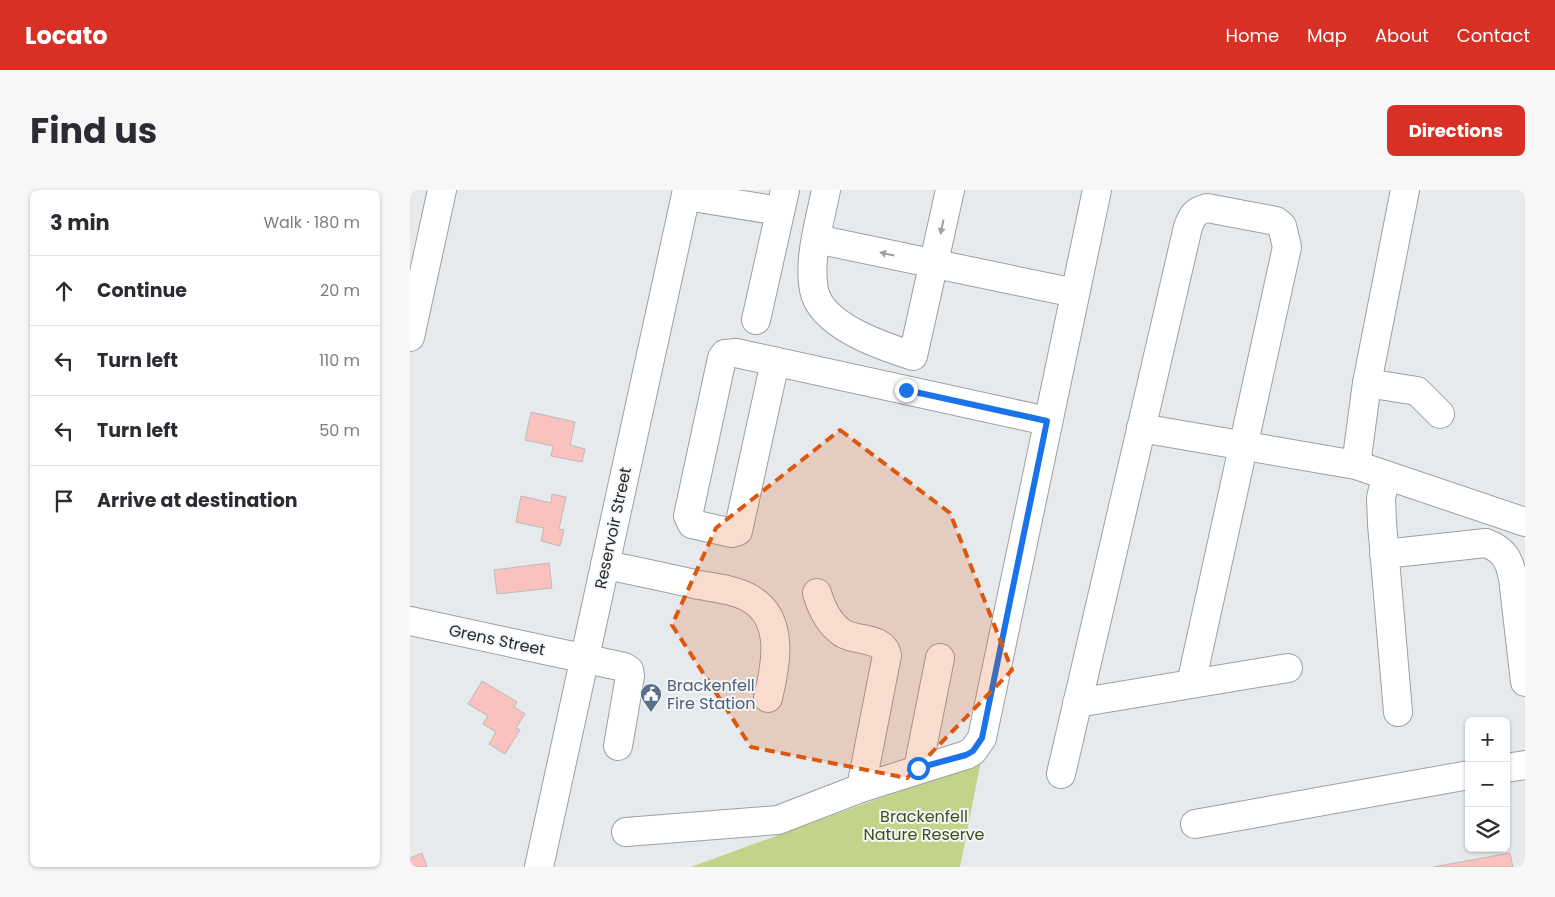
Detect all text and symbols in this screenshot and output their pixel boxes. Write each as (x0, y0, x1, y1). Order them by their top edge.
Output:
text: Locato (25, 19, 108, 52)
text: Home (1225, 23, 1279, 48)
text: Map (1307, 23, 1347, 48)
text: About (1375, 23, 1429, 48)
text: Contact (1457, 23, 1530, 48)
button: Directions (1387, 105, 1525, 156)
text: Find us (30, 106, 157, 155)
text: 3 min (50, 208, 110, 237)
text: Walk · 180 m (263, 211, 360, 234)
one-way arrow (938, 219, 946, 235)
one-way arrow (879, 250, 894, 258)
icon: ahead (50, 277, 78, 305)
text: Continue (97, 277, 187, 304)
text: 20 m (320, 279, 360, 302)
icon: left (50, 347, 78, 375)
text: Turn left (97, 347, 178, 374)
text: 110 m (319, 349, 360, 372)
route end (895, 379, 918, 402)
icon: left (50, 417, 78, 445)
text: Turn left (97, 417, 178, 444)
text: 50 m (319, 419, 360, 442)
street label: Reservoir Street (589, 465, 637, 591)
icon: arrive (50, 487, 78, 515)
text: Arrive at destination (97, 487, 298, 514)
street label: Grens Street (447, 619, 548, 661)
place label: Brackenfell Fire Station (667, 674, 755, 715)
public building icon: Brackenfell Fire Station (639, 682, 663, 713)
map controls (1465, 717, 1510, 852)
button: + (1465, 717, 1510, 762)
route start (907, 757, 930, 780)
button: − (1465, 762, 1510, 807)
park label: Brackenfell Nature Reserve (863, 805, 985, 846)
button: layers (1465, 807, 1510, 852)

